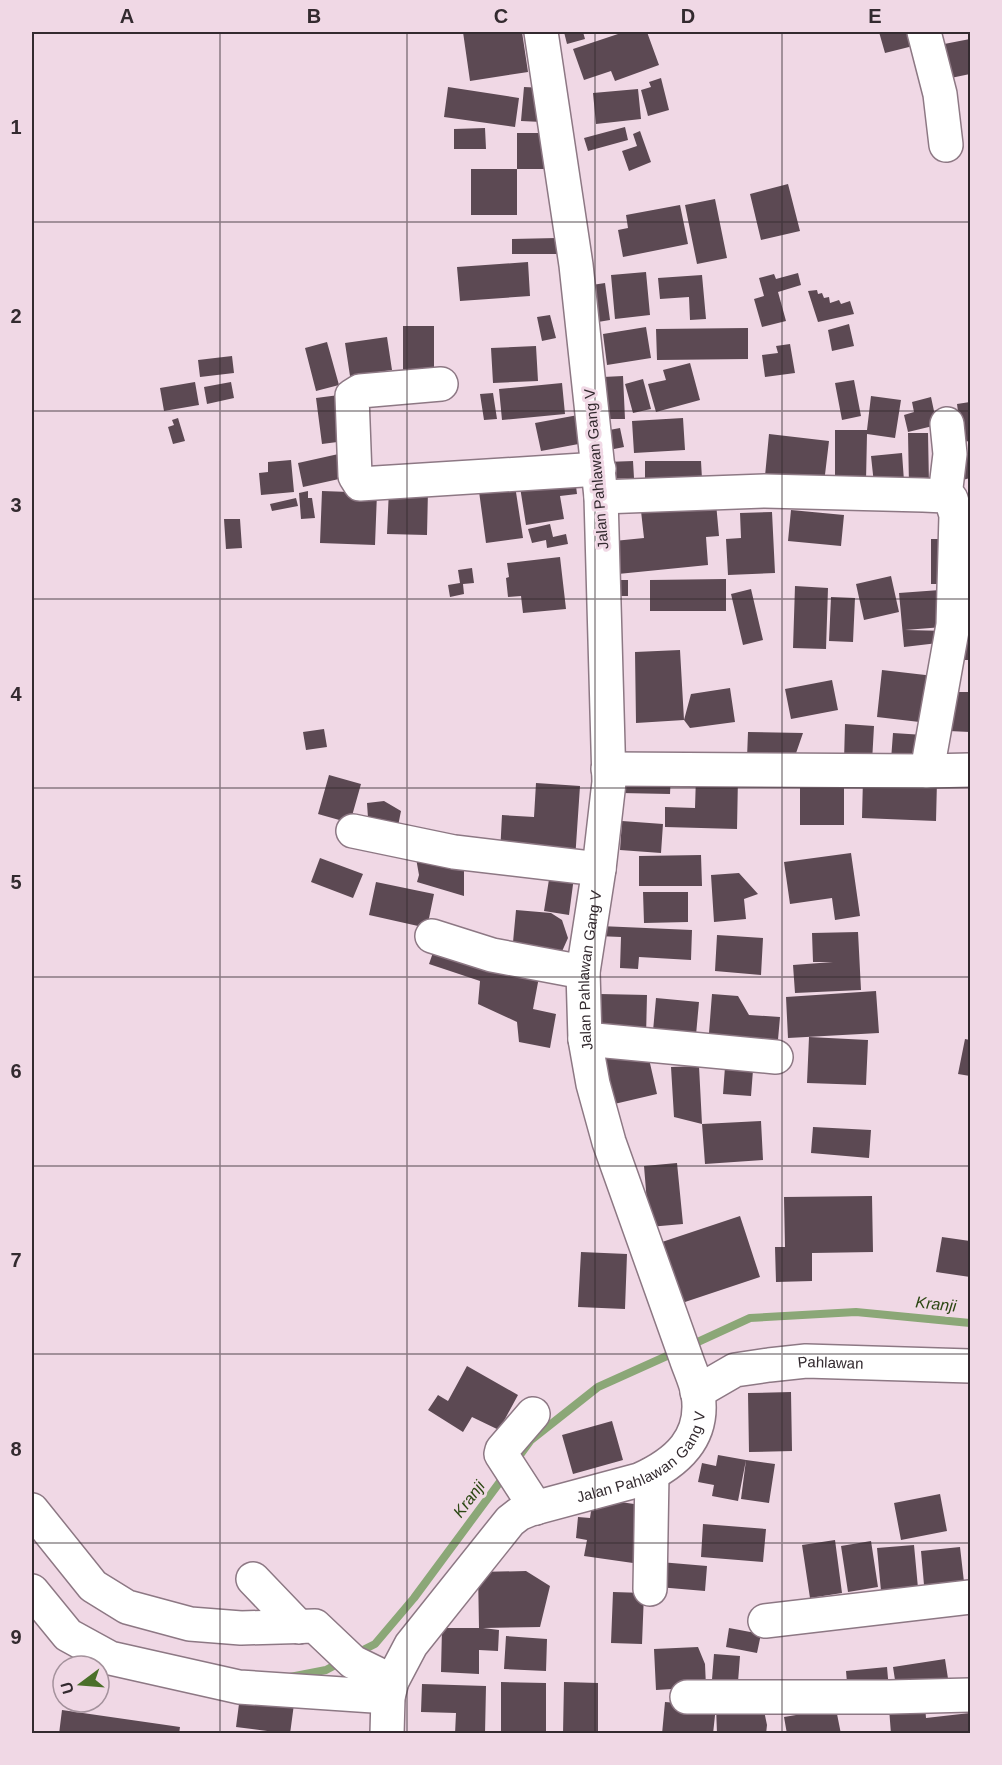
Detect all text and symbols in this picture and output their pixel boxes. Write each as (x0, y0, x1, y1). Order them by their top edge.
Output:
text: A (120, 5, 134, 27)
text: B (307, 5, 321, 27)
text: C (494, 5, 508, 27)
text: D (681, 5, 695, 27)
text: E (868, 5, 882, 27)
text: 1 (10, 116, 22, 138)
text: 2 (10, 305, 22, 327)
street label: Jalan Pahlawan Gang V (581, 388, 611, 550)
text: 3 (10, 494, 22, 516)
text: 4 (10, 683, 22, 705)
text: 5 (10, 871, 22, 893)
street label: Jalan Pahlawan Gang V (574, 889, 604, 1052)
text: 6 (10, 1060, 22, 1082)
text: 7 (10, 1249, 22, 1271)
water label: Kranji (915, 1293, 958, 1315)
street label: Pahlawan (797, 1352, 864, 1371)
street label: Jalan Pahlawan Gang V (574, 1410, 708, 1505)
text: 8 (10, 1438, 22, 1460)
water label: Kranji (450, 1477, 488, 1520)
text: 9 (10, 1626, 22, 1648)
north arrow (51, 1654, 111, 1714)
text: U (57, 1680, 77, 1696)

